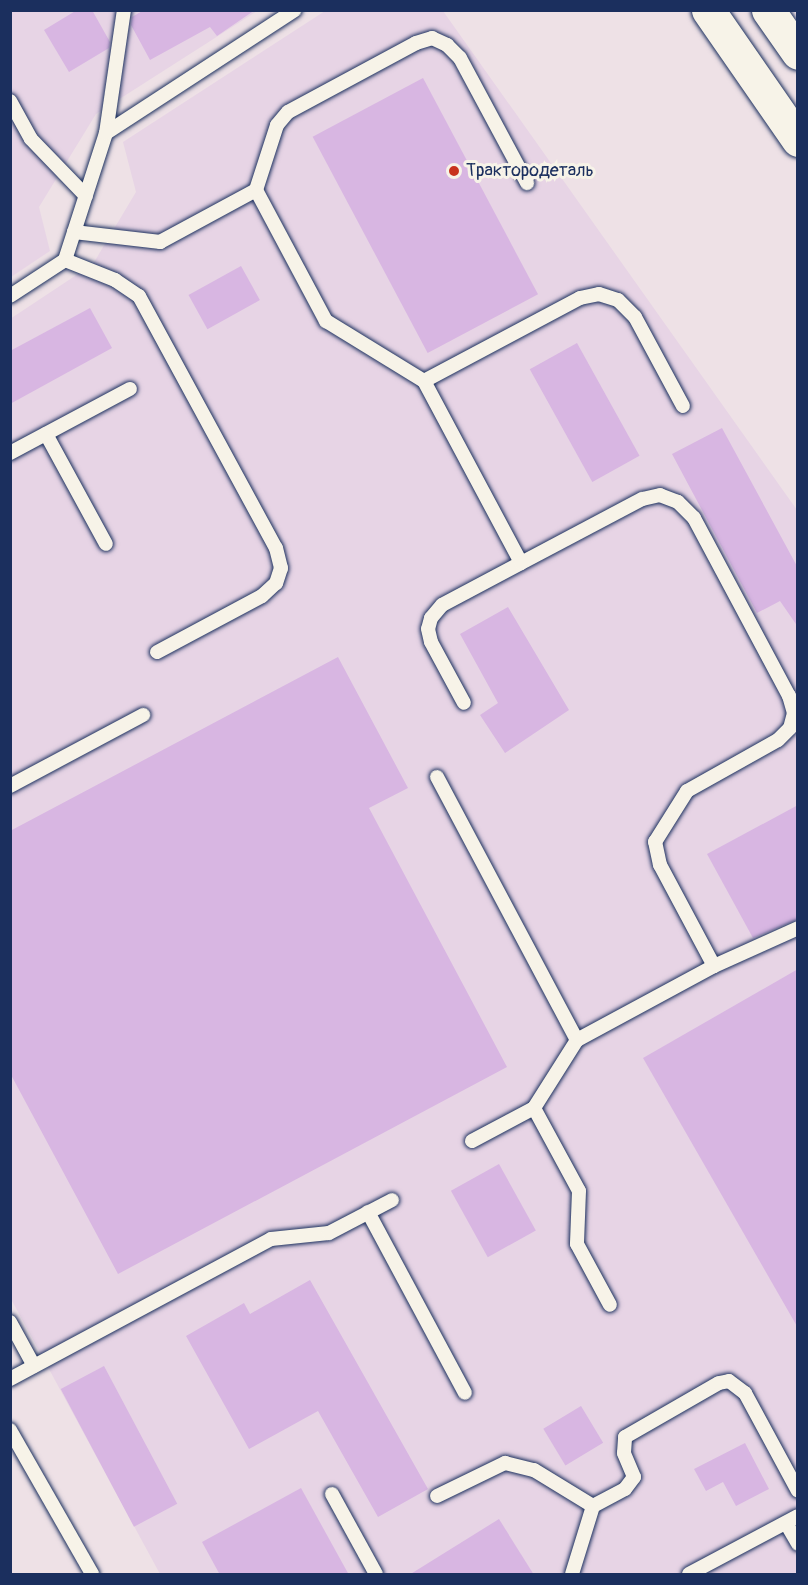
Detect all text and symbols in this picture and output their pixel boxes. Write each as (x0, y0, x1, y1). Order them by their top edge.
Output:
place label: Трактородеталь (466, 160, 594, 182)
marker: Трактородеталь (447, 164, 461, 178)

